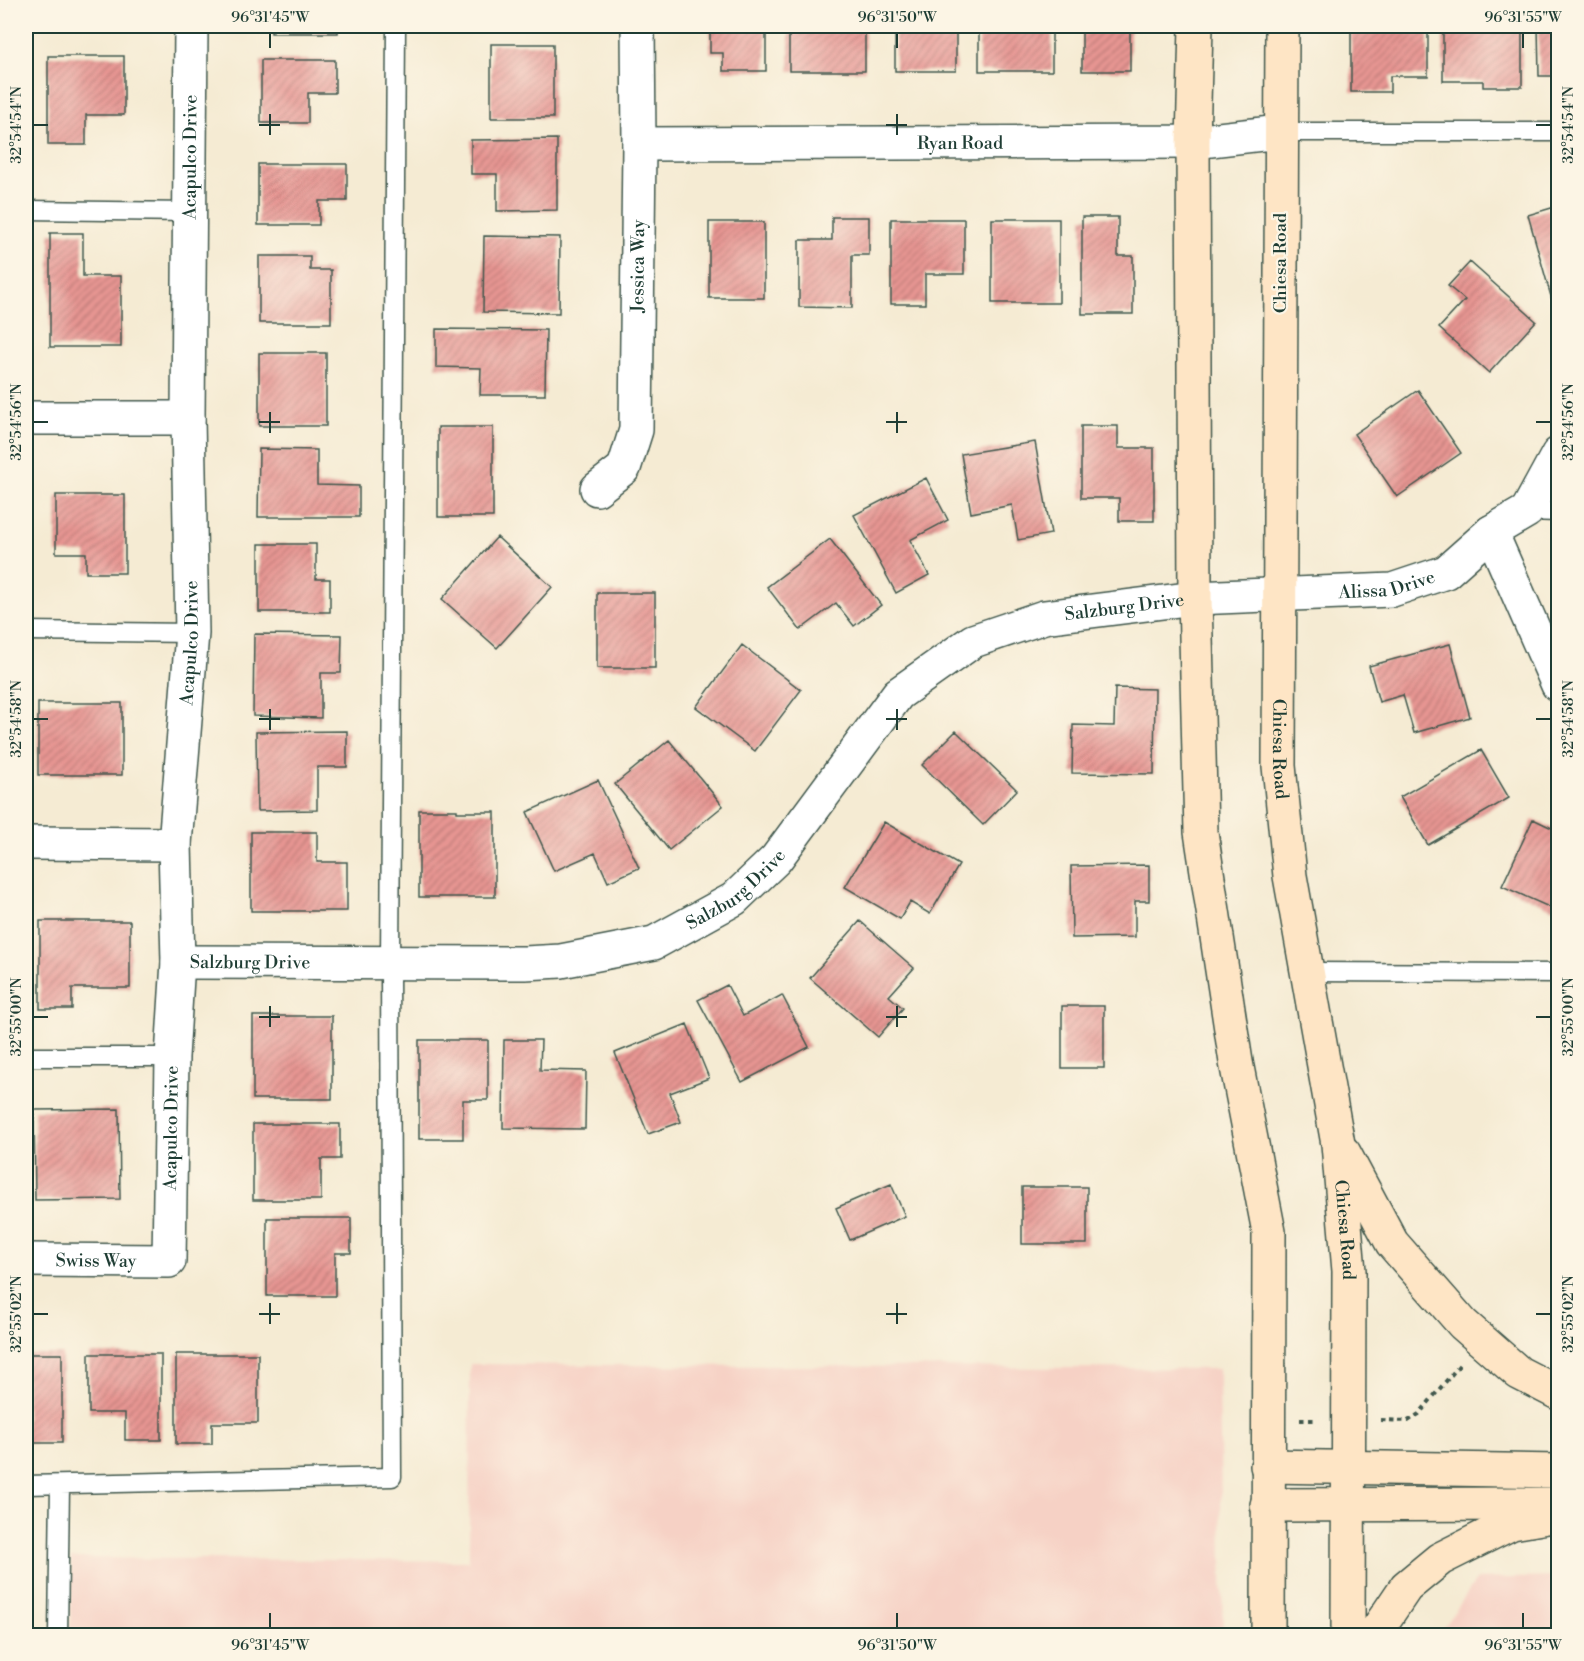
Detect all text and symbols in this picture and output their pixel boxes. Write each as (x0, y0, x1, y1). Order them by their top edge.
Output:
text: 96°31'45"W (231, 8, 309, 27)
text: 96°31'50"W (857, 8, 937, 27)
text: 96°31'55"W (1484, 8, 1562, 27)
text: 32°54'54"N (7, 86, 26, 164)
text: 32°54'54"N (1559, 86, 1578, 164)
street label: Acapulco Drive (179, 94, 202, 221)
street label: Ryan Road (917, 132, 1004, 155)
street label: Chiesa Road (1269, 212, 1292, 313)
street label: Jessica Way (626, 219, 650, 314)
text: 32°54'56"N (7, 383, 26, 461)
text: 32°54'56"N (1559, 383, 1578, 461)
street label: Alissa Drive (1337, 565, 1438, 604)
street label: Acapulco Drive (175, 580, 204, 707)
street label: Salzburg Drive (1063, 588, 1186, 626)
text: 32°54'58"N (7, 680, 26, 758)
text: 32°54'58"N (1559, 680, 1578, 758)
street label: Chiesa Road (1267, 699, 1293, 801)
street label: Salzburg Drive (682, 845, 791, 935)
street label: Salzburg Drive (190, 951, 310, 974)
text: 32°55'00"N (7, 977, 26, 1057)
text: 32°55'00"N (1559, 977, 1578, 1057)
street label: Acapulco Drive (159, 1065, 184, 1192)
street label: Chiesa Road (1329, 1179, 1360, 1281)
street label: Swiss Way (55, 1249, 137, 1273)
text: 32°55'02"N (7, 1275, 26, 1353)
text: 32°55'02"N (1559, 1275, 1578, 1353)
text: 96°31'45"W (231, 1636, 309, 1655)
text: 96°31'50"W (857, 1636, 937, 1655)
text: 96°31'55"W (1484, 1636, 1562, 1655)

